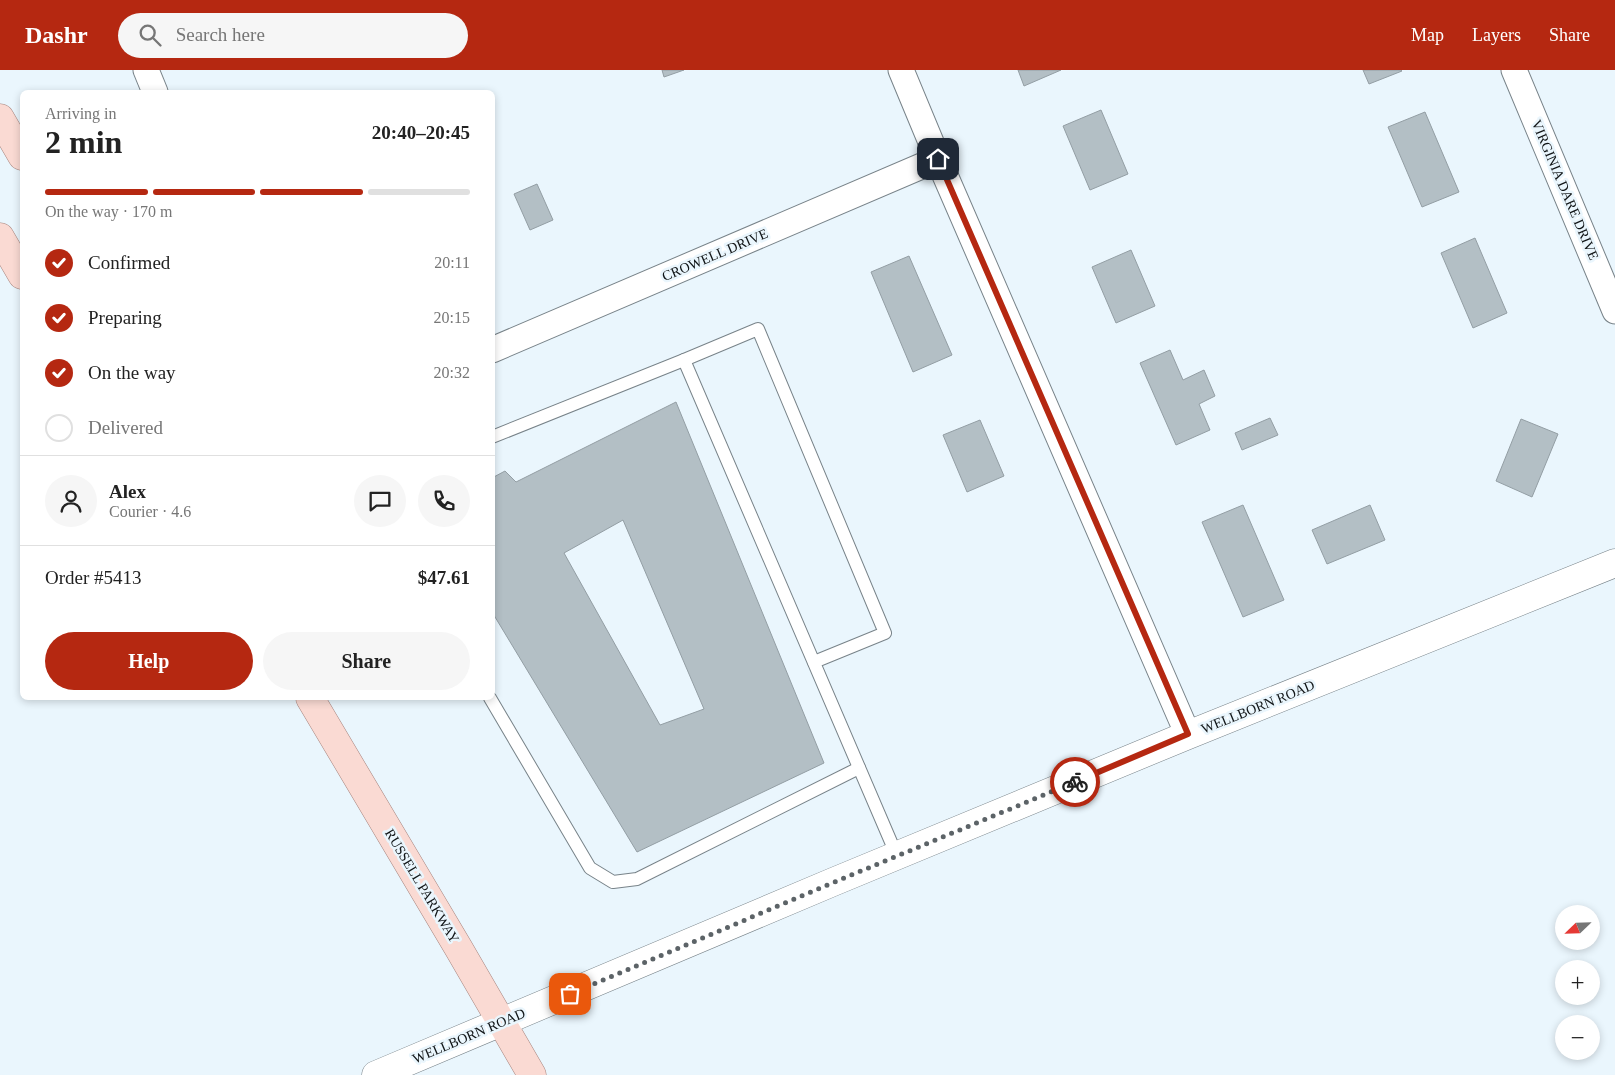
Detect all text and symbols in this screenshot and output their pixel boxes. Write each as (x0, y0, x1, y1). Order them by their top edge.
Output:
search box (118, 13, 468, 58)
icon: search (136, 21, 164, 49)
text: Dashr (25, 22, 88, 48)
text: Search here (176, 24, 265, 45)
text: Map (1411, 25, 1444, 45)
text: Layers (1472, 25, 1521, 45)
text: Share (1549, 25, 1590, 45)
text: Arriving in (45, 105, 117, 122)
street label: VIRGINIA DARE DRIVE (1529, 118, 1601, 262)
text: 20:40–20:45 (372, 122, 470, 143)
text: 2 min (45, 124, 122, 160)
pin (917, 138, 959, 180)
icon: home (924, 145, 952, 173)
text: On the way · 170 m (45, 203, 173, 220)
street label: CROWELL DRIVE (660, 226, 770, 284)
icon: check (45, 249, 73, 277)
text: Confirmed (88, 252, 170, 273)
text: 20:11 (434, 254, 470, 271)
icon: check (45, 304, 73, 332)
text: Preparing (88, 307, 162, 328)
text: 20:15 (434, 309, 470, 326)
icon: check (45, 359, 73, 387)
text: On the way (88, 362, 176, 383)
text: 20:32 (434, 364, 470, 381)
text: Delivered (88, 417, 163, 438)
button: person (45, 475, 97, 527)
button: chat (354, 475, 406, 527)
button: phone (418, 475, 470, 527)
text: Alex (109, 481, 146, 502)
text: Courier · 4.6 (109, 503, 191, 520)
text: Order #5413 (45, 567, 142, 588)
text: $47.61 (418, 567, 470, 588)
button: Help (45, 632, 253, 690)
button: Share (263, 632, 470, 690)
street label: WELLBORN ROAD (1199, 677, 1317, 737)
courier (1050, 757, 1100, 807)
icon: bike (1061, 768, 1089, 796)
street label: RUSSELL PARKWAY (382, 826, 462, 946)
north arrow (1555, 905, 1600, 950)
map controls (1555, 905, 1600, 1060)
button: + (1555, 960, 1600, 1005)
pin (549, 973, 591, 1015)
icon: bag (556, 980, 584, 1008)
street label: WELLBORN ROAD (410, 1005, 528, 1067)
button: − (1555, 1015, 1600, 1060)

